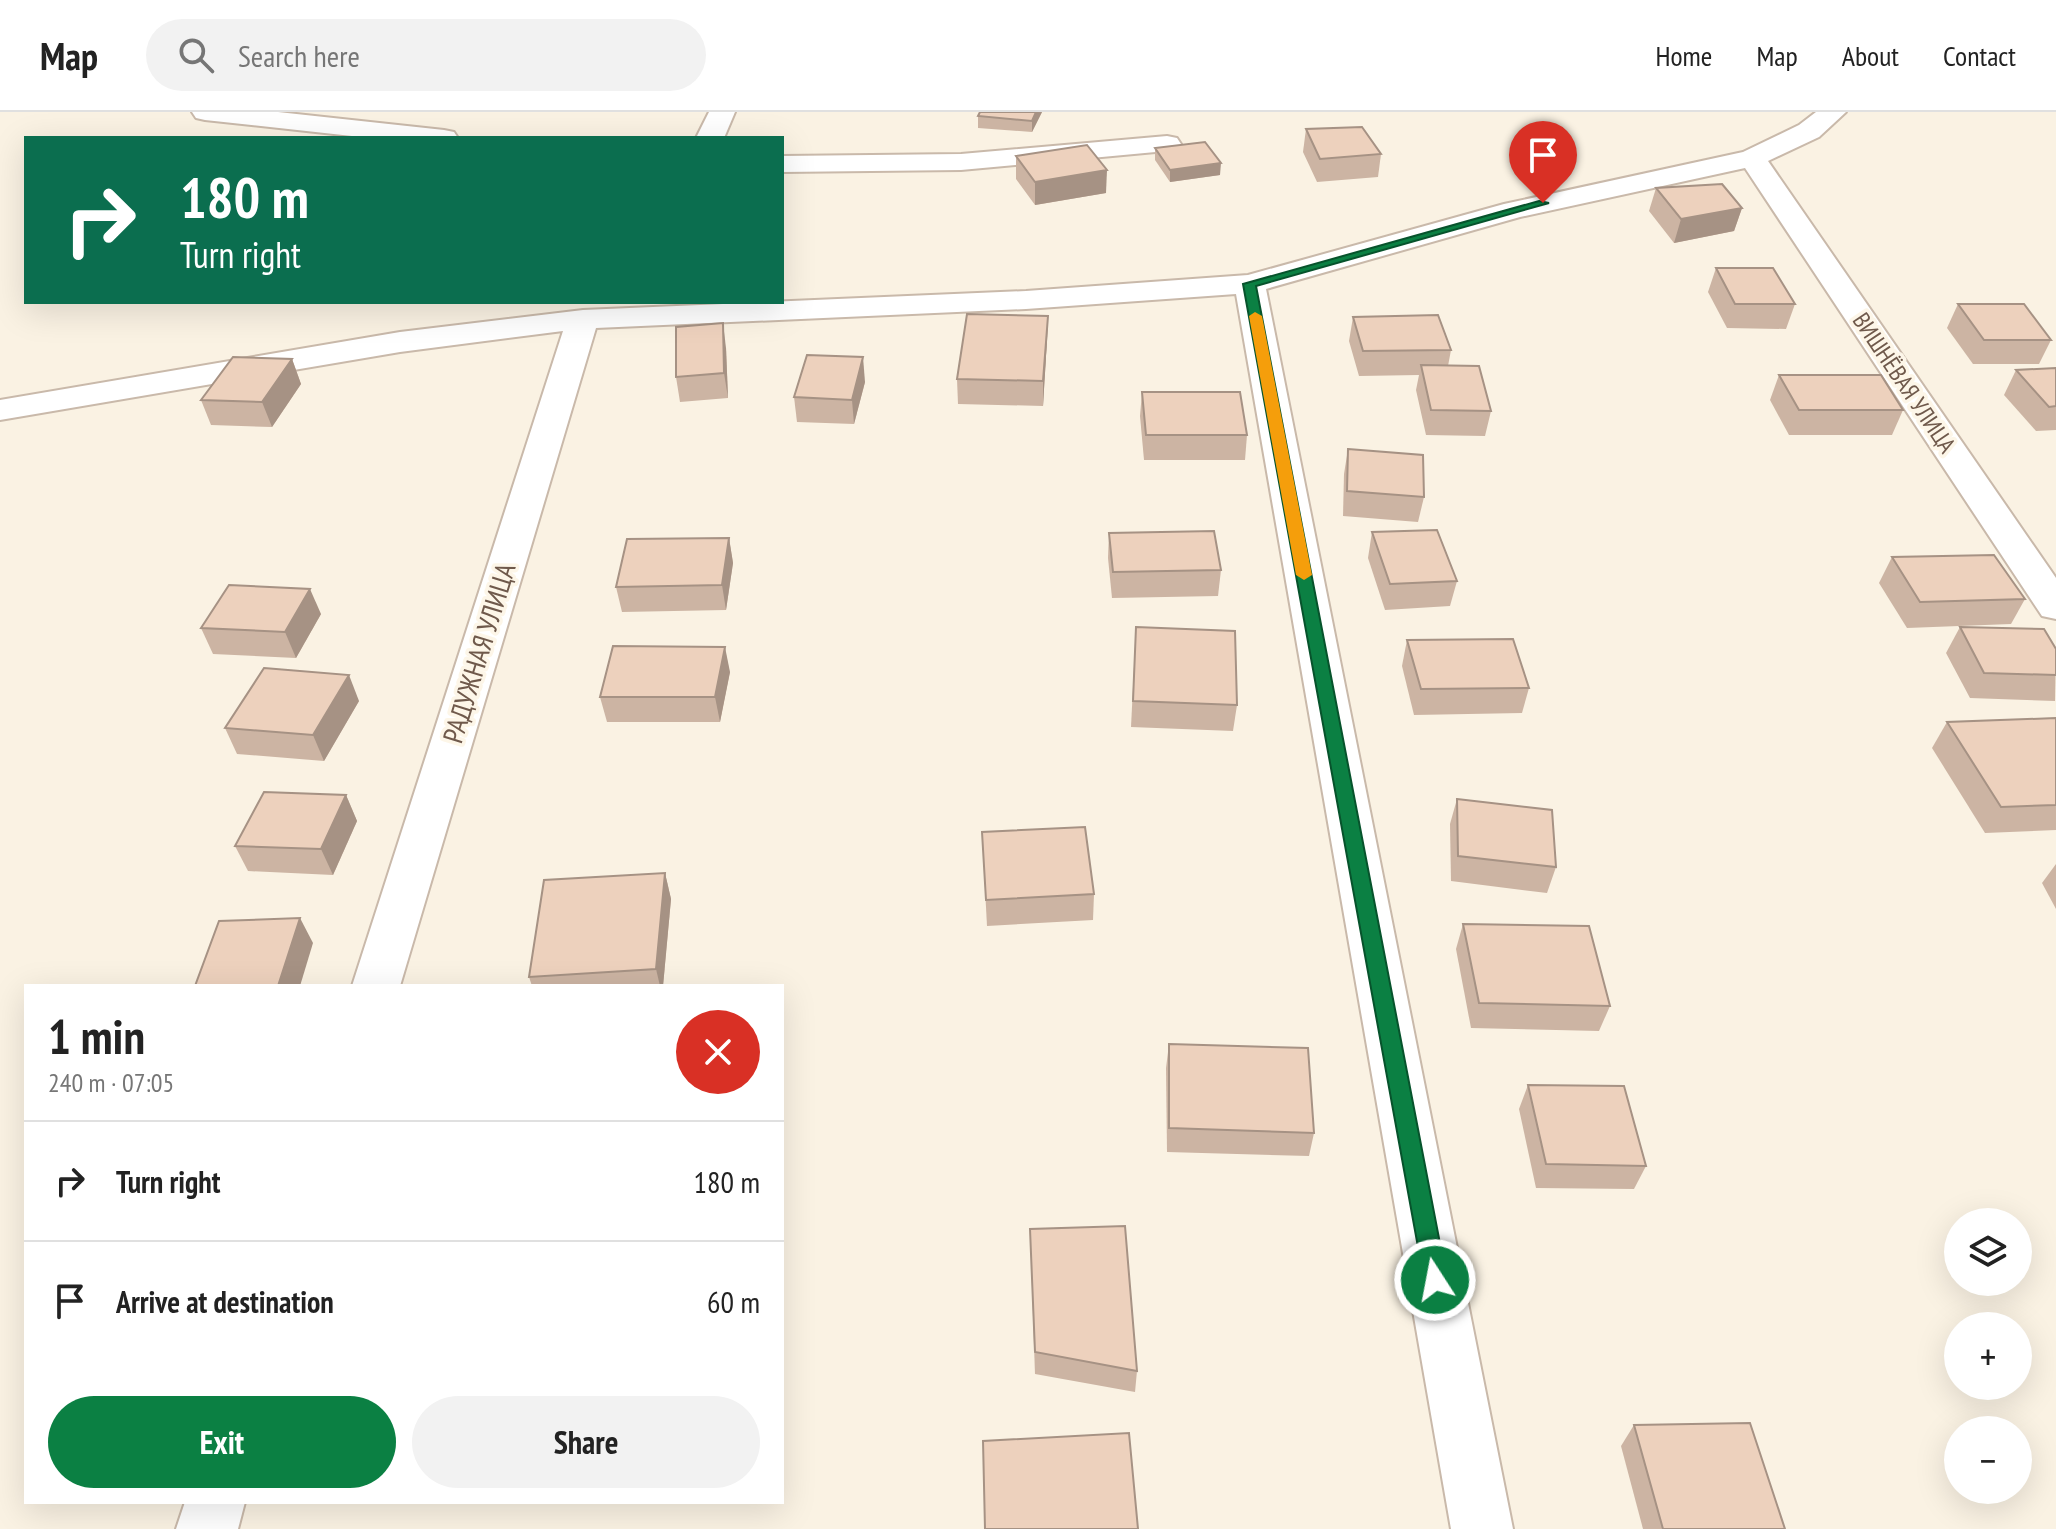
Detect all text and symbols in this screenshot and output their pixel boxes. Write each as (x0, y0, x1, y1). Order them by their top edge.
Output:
search box (146, 19, 706, 91)
text: Map (40, 31, 98, 80)
icon: search (174, 33, 218, 77)
text: Search here (238, 36, 360, 75)
text: Home (1656, 37, 1712, 74)
text: Map (1756, 37, 1798, 74)
text: About (1842, 37, 1899, 74)
text: Contact (1943, 37, 2016, 74)
pin (1509, 121, 1577, 203)
icon: arrive (1521, 133, 1565, 177)
text: 180 m (180, 161, 309, 233)
icon: right (48, 168, 152, 272)
text: Turn right (180, 231, 301, 278)
street label: ВИШНЁВАЯ УЛИЦА (1846, 307, 1963, 459)
street label: РАДУЖНАЯ УЛИЦА (434, 558, 524, 747)
text: 1 min (48, 1005, 145, 1067)
button: close (676, 1010, 760, 1094)
text: 240 m · 07:05 (48, 1066, 174, 1099)
icon: right (48, 1159, 92, 1203)
text: Turn right (116, 1162, 220, 1201)
text: 180 m (694, 1162, 760, 1201)
map controls (1944, 1208, 2032, 1504)
button: layers (1944, 1208, 2032, 1296)
position arrow (1393, 1238, 1477, 1322)
icon: arrive (48, 1279, 92, 1323)
text: Arrive at destination (116, 1282, 334, 1321)
text: 60 m (707, 1282, 760, 1321)
button: + (1944, 1312, 2032, 1400)
button: Exit (48, 1396, 396, 1488)
button: Share (412, 1396, 760, 1488)
button: − (1944, 1416, 2032, 1504)

